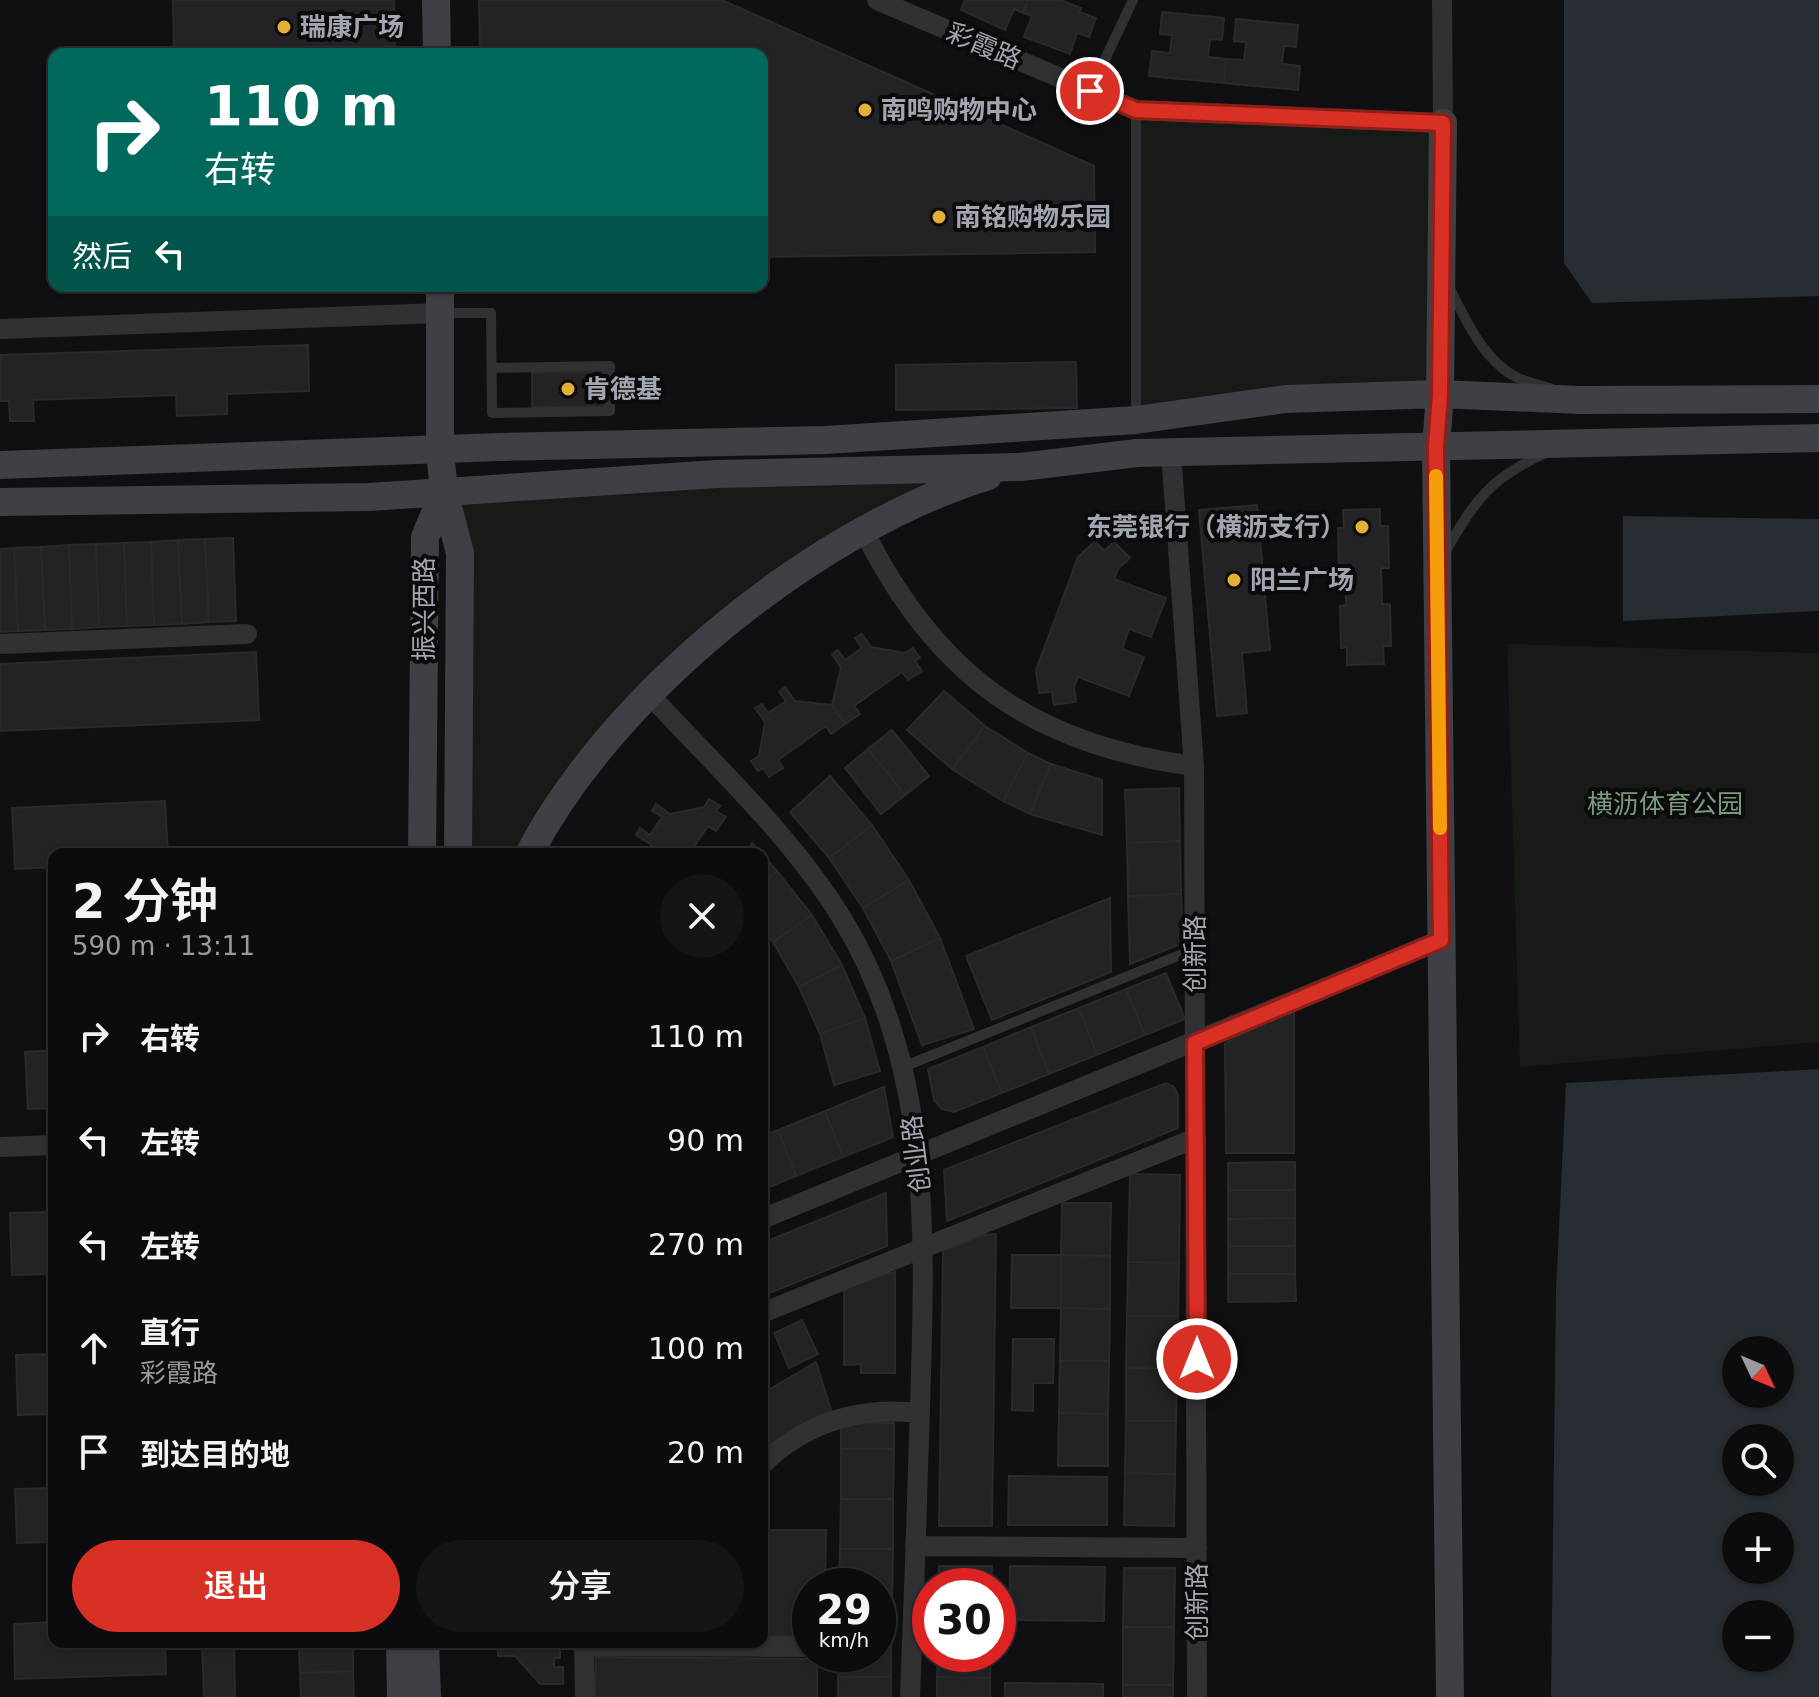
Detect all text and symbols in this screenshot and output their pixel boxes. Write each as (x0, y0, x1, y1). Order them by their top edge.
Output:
place label: 瑞康广场 (300, 12, 404, 42)
street label: 彩霞路 (942, 17, 1026, 75)
marker: 瑞康广场 (275, 18, 293, 36)
pin (1056, 57, 1124, 125)
icon: arrive (1068, 69, 1112, 113)
text: 110 m (204, 73, 399, 138)
icon: right (72, 80, 176, 184)
place label: 南鸣购物中心 (881, 95, 1037, 125)
marker: 南鸣购物中心 (856, 101, 874, 119)
text: 右转 (204, 149, 276, 190)
place label: 南铭购物乐园 (955, 202, 1111, 232)
marker: 南铭购物乐园 (930, 208, 948, 226)
icon: left (148, 232, 192, 276)
text: 然后 (72, 239, 132, 274)
place label: 肯德基 (584, 374, 662, 404)
marker: 肯德基 (559, 380, 577, 398)
place label: 东莞银行（横沥支行） (1086, 512, 1346, 542)
marker: 东莞银行（横沥支行） (1353, 518, 1371, 536)
street label: 振兴西路 (409, 557, 439, 661)
place label: 阳兰广场 (1250, 565, 1354, 595)
marker: 阳兰广场 (1225, 571, 1243, 589)
park label: 横沥体育公园 (1587, 789, 1743, 819)
text: 2 分钟 (72, 873, 218, 929)
button: close (660, 874, 744, 958)
street label: 创新路 (1180, 915, 1210, 993)
text: 590 m · 13:11 (72, 931, 255, 961)
icon: right (72, 1014, 116, 1058)
text: 110 m (648, 1019, 744, 1054)
text: 右转 (140, 1021, 200, 1056)
street label: 创业路 (896, 1113, 936, 1195)
icon: left (72, 1118, 116, 1162)
text: 90 m (667, 1123, 744, 1158)
text: 左转 (140, 1125, 200, 1160)
icon: left (72, 1222, 116, 1266)
text: 270 m (648, 1227, 744, 1262)
text: 左转 (140, 1229, 200, 1264)
text: 直行 (140, 1315, 200, 1350)
position arrow (1155, 1317, 1239, 1401)
icon: ahead (72, 1326, 116, 1370)
text: 100 m (648, 1331, 744, 1366)
north arrow (1722, 1336, 1794, 1408)
map controls (1722, 1336, 1794, 1672)
text: 彩霞路 (140, 1358, 218, 1388)
button: search (1722, 1424, 1794, 1496)
icon: arrive (72, 1430, 116, 1474)
text: 20 m (667, 1435, 744, 1470)
text: 到达目的地 (140, 1437, 290, 1472)
button: + (1722, 1512, 1794, 1584)
button: 退出 (72, 1540, 400, 1632)
button: 分享 (416, 1540, 744, 1632)
street label: 创新路 (1182, 1563, 1212, 1641)
speed limit sign: 30 (912, 1568, 1016, 1672)
text: 29 (816, 1587, 872, 1633)
button: − (1722, 1600, 1794, 1672)
text: km/h (819, 1628, 869, 1652)

